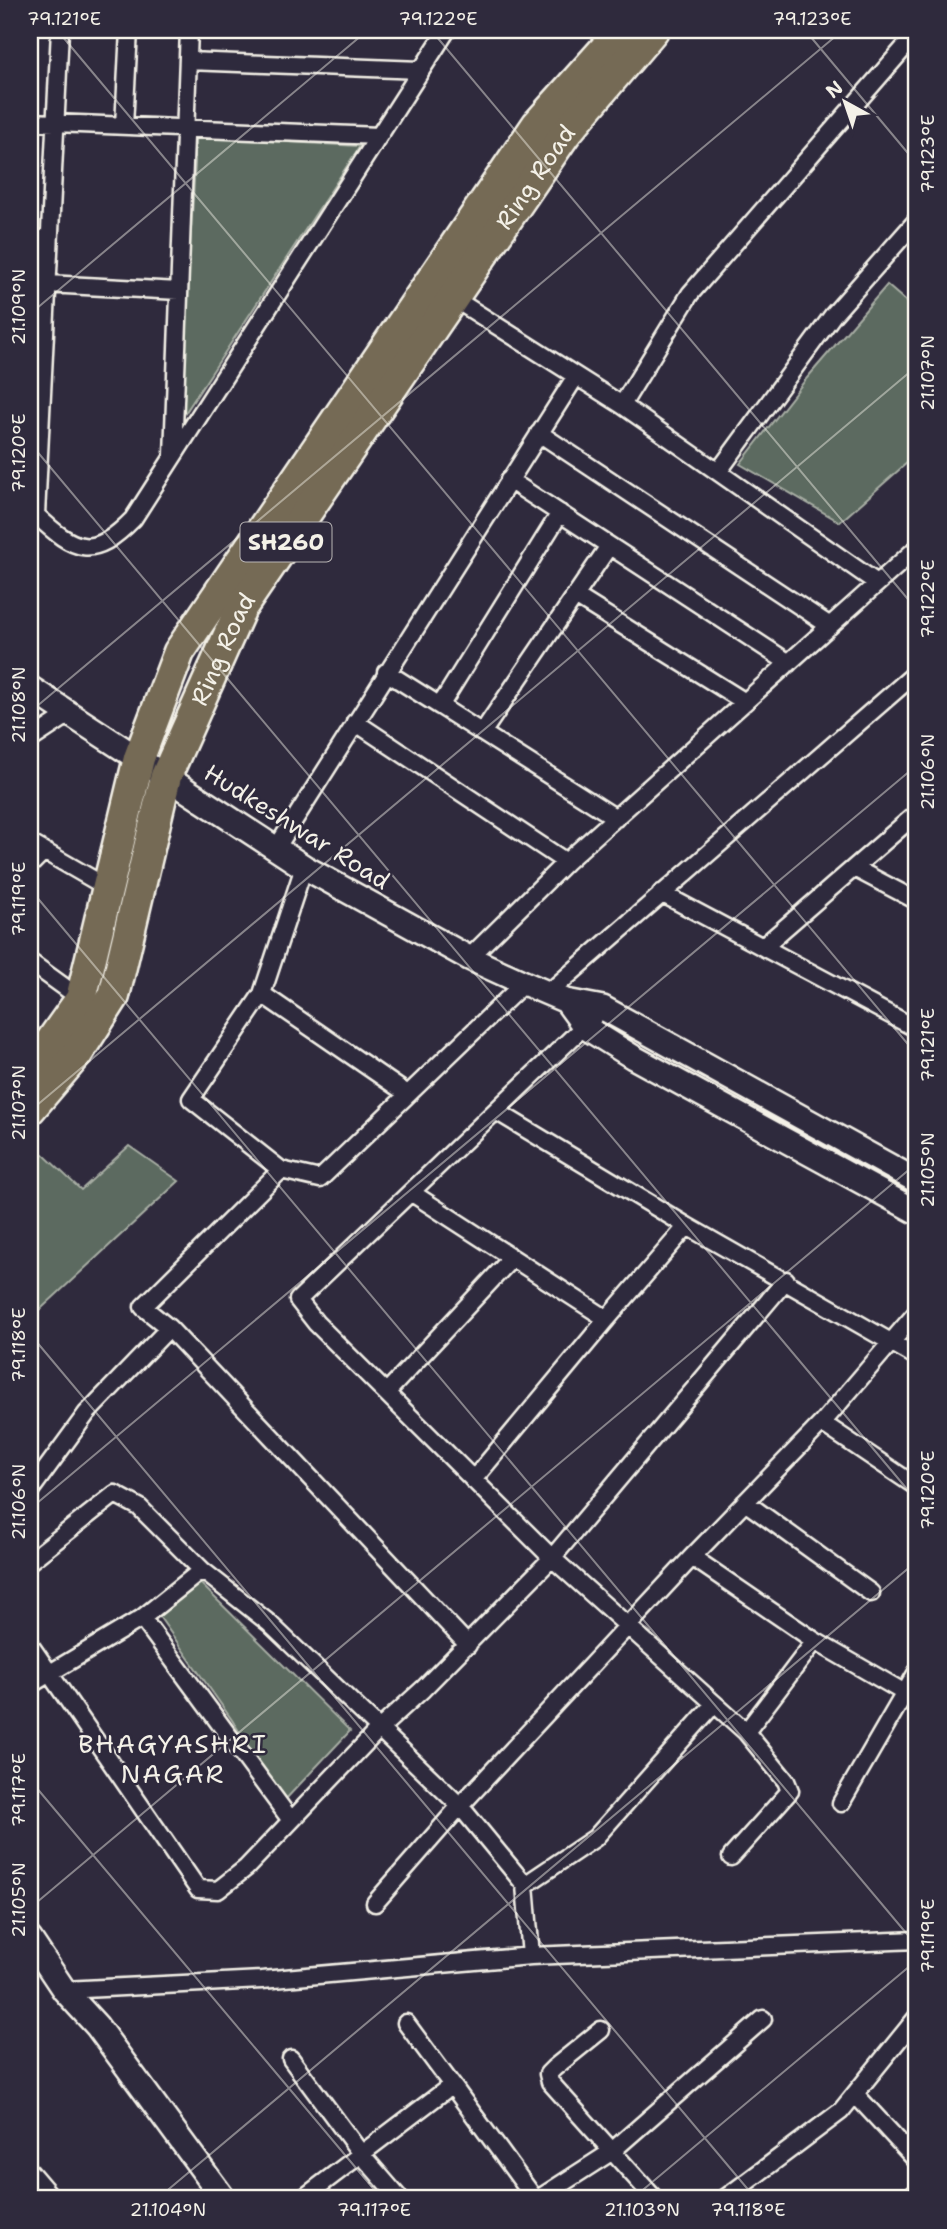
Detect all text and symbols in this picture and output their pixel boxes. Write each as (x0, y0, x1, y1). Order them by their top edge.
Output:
text: 79.121°E (27, 7, 101, 31)
text: 79.122°E (399, 7, 477, 31)
text: 79.123°E (773, 7, 851, 31)
north arrow (810, 66, 880, 136)
text: N (821, 75, 848, 104)
text: 79.123°E (916, 115, 940, 193)
street label: Ring Road (488, 118, 582, 236)
text: 21.109°N (7, 269, 31, 345)
text: 21.107°N (916, 335, 940, 411)
text: 79.120°E (7, 413, 31, 493)
road number: SH260 (240, 522, 332, 562)
text: 79.122°E (916, 560, 940, 638)
street label: Ring Road (183, 586, 263, 711)
text: 21.108°N (7, 667, 31, 743)
text: 21.106°N (916, 734, 940, 810)
street label: Hudkeshwar Road (198, 757, 396, 897)
text: 79.119°E (7, 862, 31, 936)
text: 79.121°E (916, 1008, 940, 1082)
text: 21.107°N (7, 1065, 31, 1141)
text: 21.105°N (916, 1132, 940, 1208)
text: 79.118°E (7, 1308, 31, 1382)
text: 79.120°E (916, 1450, 940, 1530)
text: 21.106°N (7, 1464, 31, 1540)
district label: BHAGYASHRI NAGAR (78, 1726, 268, 1791)
text: 79.117°E (7, 1753, 31, 1827)
text: 21.105°N (7, 1862, 31, 1938)
text: 79.119°E (916, 1899, 940, 1973)
text: 21.104°N (130, 2198, 206, 2222)
text: 79.117°E (337, 2198, 411, 2222)
text: 21.103°N (604, 2198, 680, 2222)
text: 79.118°E (711, 2198, 785, 2222)

